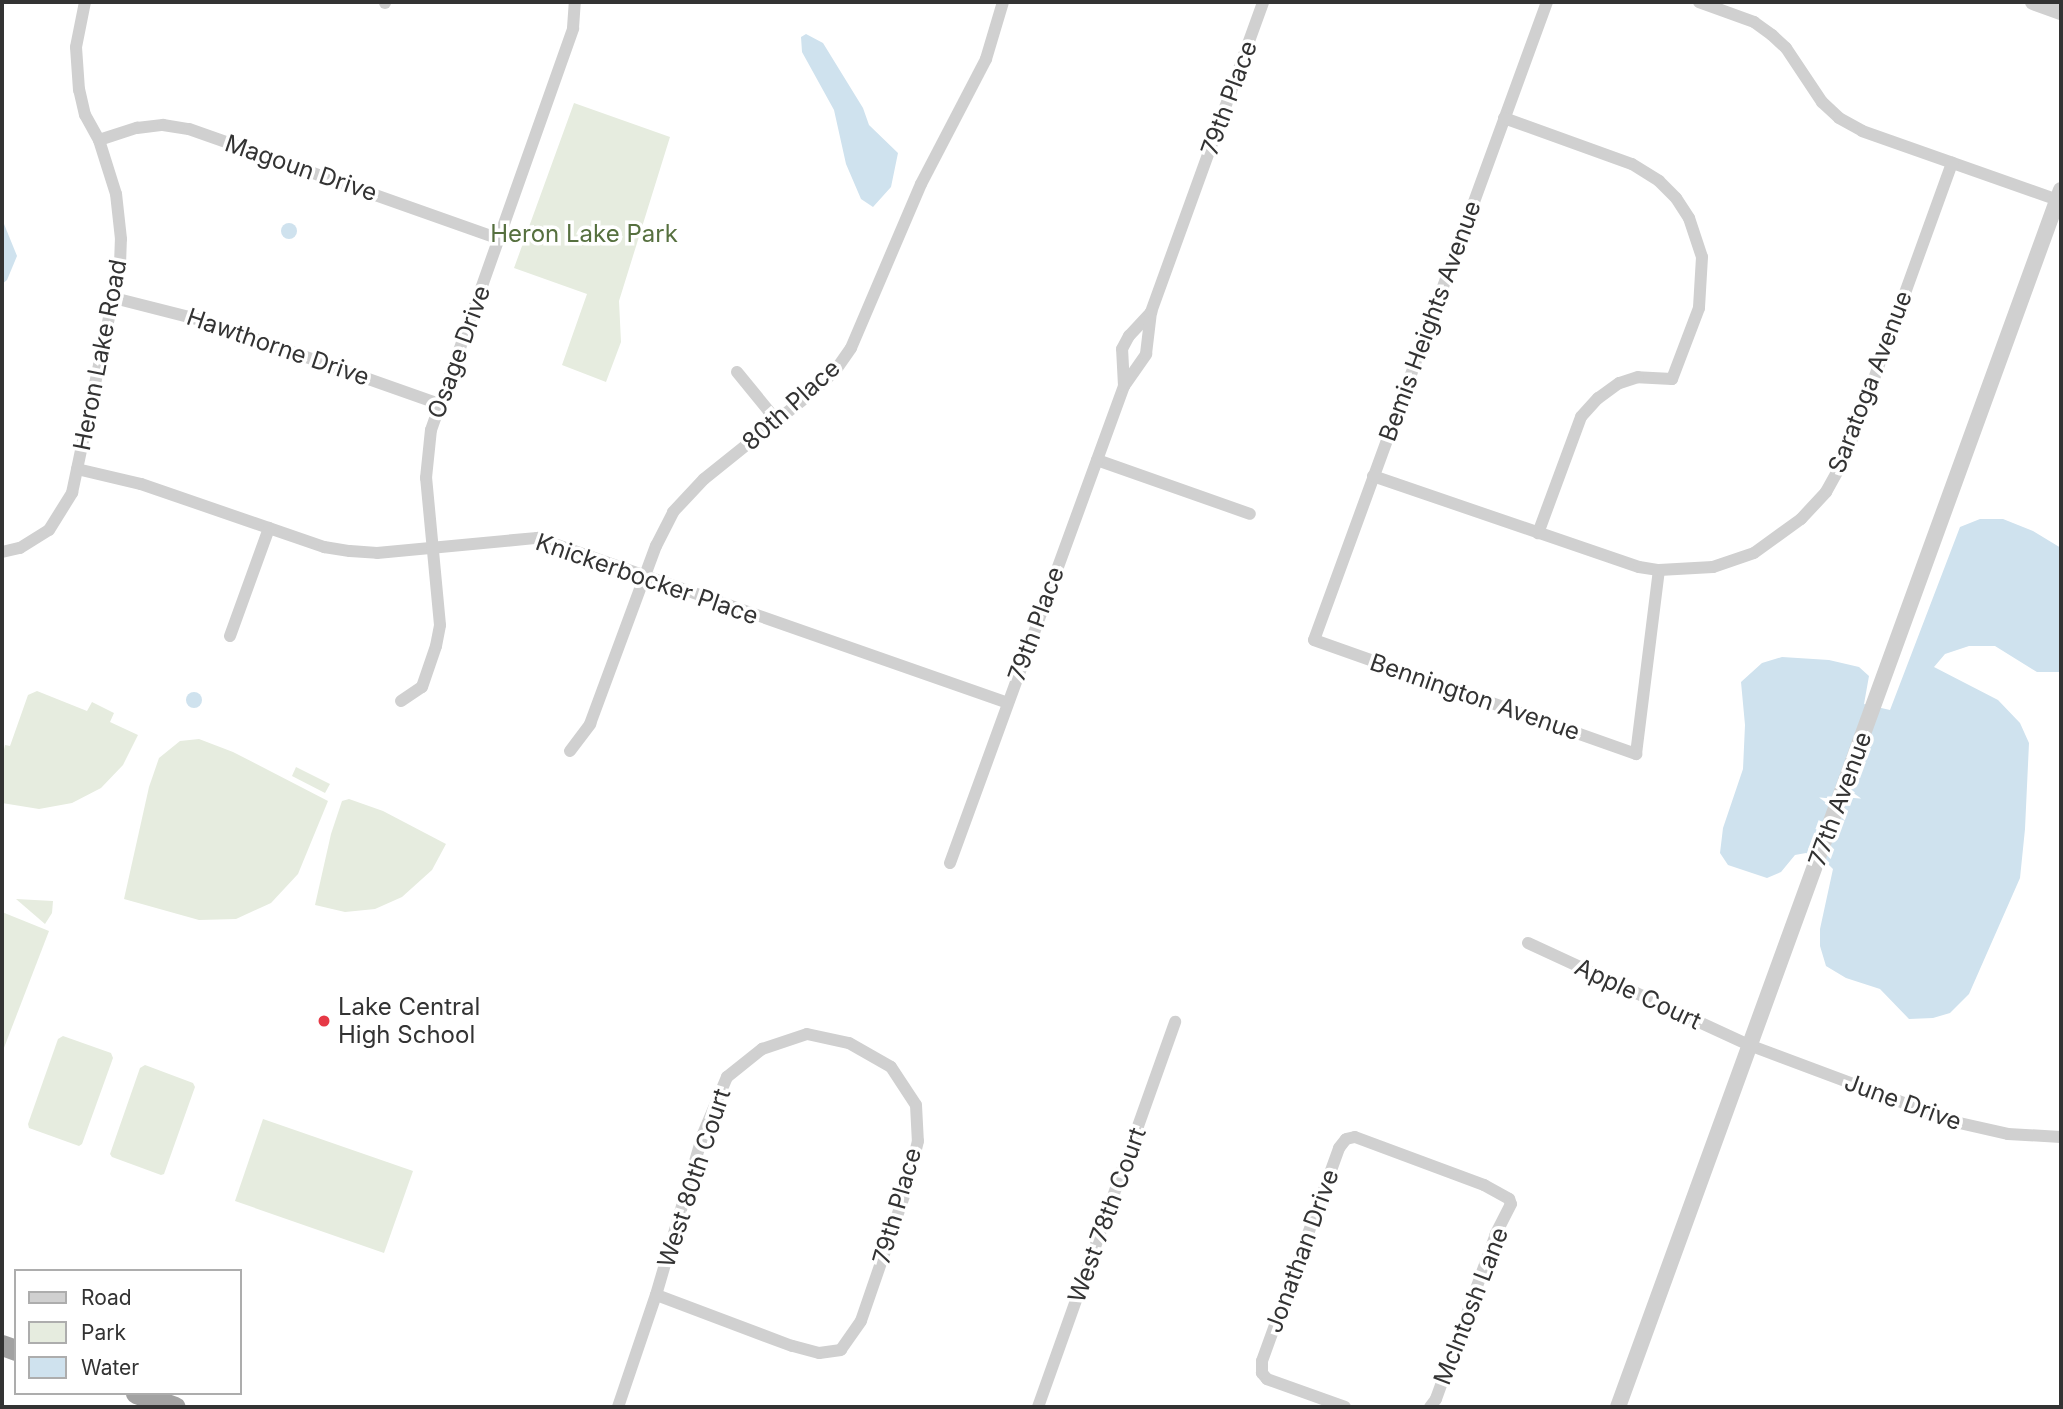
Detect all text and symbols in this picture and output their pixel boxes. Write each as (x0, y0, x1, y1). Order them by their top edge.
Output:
street label: 79th Place (1195, 37, 1263, 159)
street label: Magoun Drive (221, 129, 381, 207)
street label: Bemis Heights Avenue (1373, 197, 1487, 445)
park label: Heron Lake Park (490, 220, 678, 248)
street label: Heron Lake Road (67, 257, 133, 453)
street label: Osage Drive (422, 282, 496, 422)
street label: Saratoga Avenue (1822, 287, 1918, 477)
street label: Hawthorne Drive (183, 302, 373, 392)
street label: 80th Place (736, 354, 846, 456)
street label: Knickerbocker Place (532, 527, 762, 631)
street label: 79th Place (1002, 563, 1070, 685)
street label: Bennington Avenue (1366, 648, 1584, 746)
street label: 77th Avenue (1802, 728, 1878, 870)
street label: Apple Court (1570, 952, 1706, 1036)
place label: Lake Central High School (338, 993, 480, 1049)
marker: Lake Central High School (316, 1013, 332, 1029)
street label: June Drive (1841, 1068, 1965, 1136)
street label: West 80th Court (652, 1085, 736, 1271)
street label: West 78th Court (1062, 1124, 1152, 1306)
street label: 79th Place (867, 1145, 927, 1267)
street label: Jonathan Drive (1259, 1165, 1345, 1337)
street label: Mclntosh Lane (1428, 1223, 1514, 1389)
legend (14, 1269, 242, 1395)
text: Road (81, 1285, 132, 1310)
text: Park (81, 1320, 126, 1345)
text: Water (81, 1355, 139, 1380)

